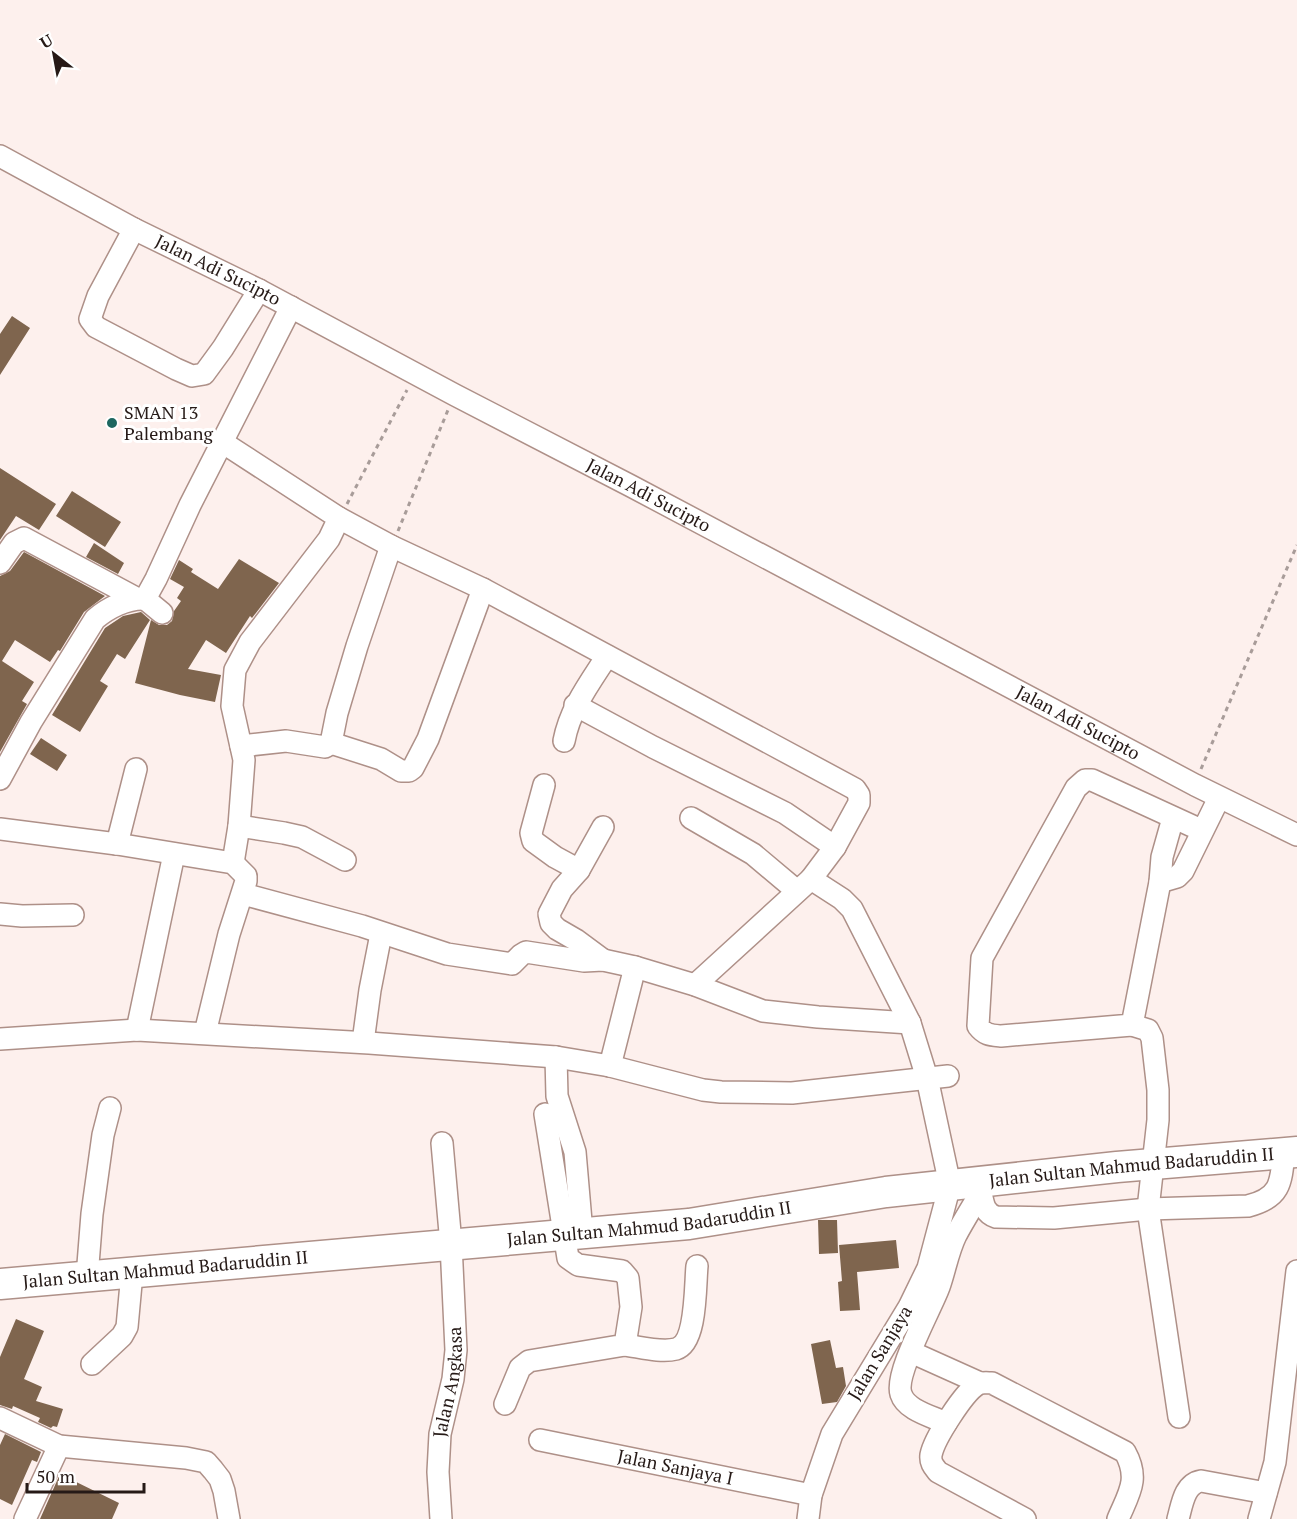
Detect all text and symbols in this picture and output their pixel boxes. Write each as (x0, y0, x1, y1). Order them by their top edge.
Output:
north arrow (24, 24, 84, 84)
text: U (36, 28, 57, 54)
street label: Jalan Adi Sucipto (152, 228, 285, 310)
place label: SMAN 13 Palembang (124, 400, 213, 445)
marker: SMAN 13 Palembang (105, 416, 119, 430)
street label: Jalan Adi Sucipto (583, 452, 715, 537)
street label: Jalan Adi Sucipto (1012, 679, 1145, 765)
street label: Jalan Sultan Mahmud Badaruddin II (988, 1141, 1275, 1192)
street label: Jalan Sultan Mahmud Badaruddin II (506, 1195, 793, 1251)
street label: Jalan Sultan Mahmud Badaruddin II (22, 1244, 309, 1293)
street label: Jalan Sanjaya (841, 1301, 917, 1404)
street label: Jalan Angkasa (427, 1326, 467, 1438)
street label: Jalan Sanjaya I (615, 1443, 735, 1490)
scale bar (27, 1456, 144, 1494)
text: 50 m (36, 1464, 76, 1488)

